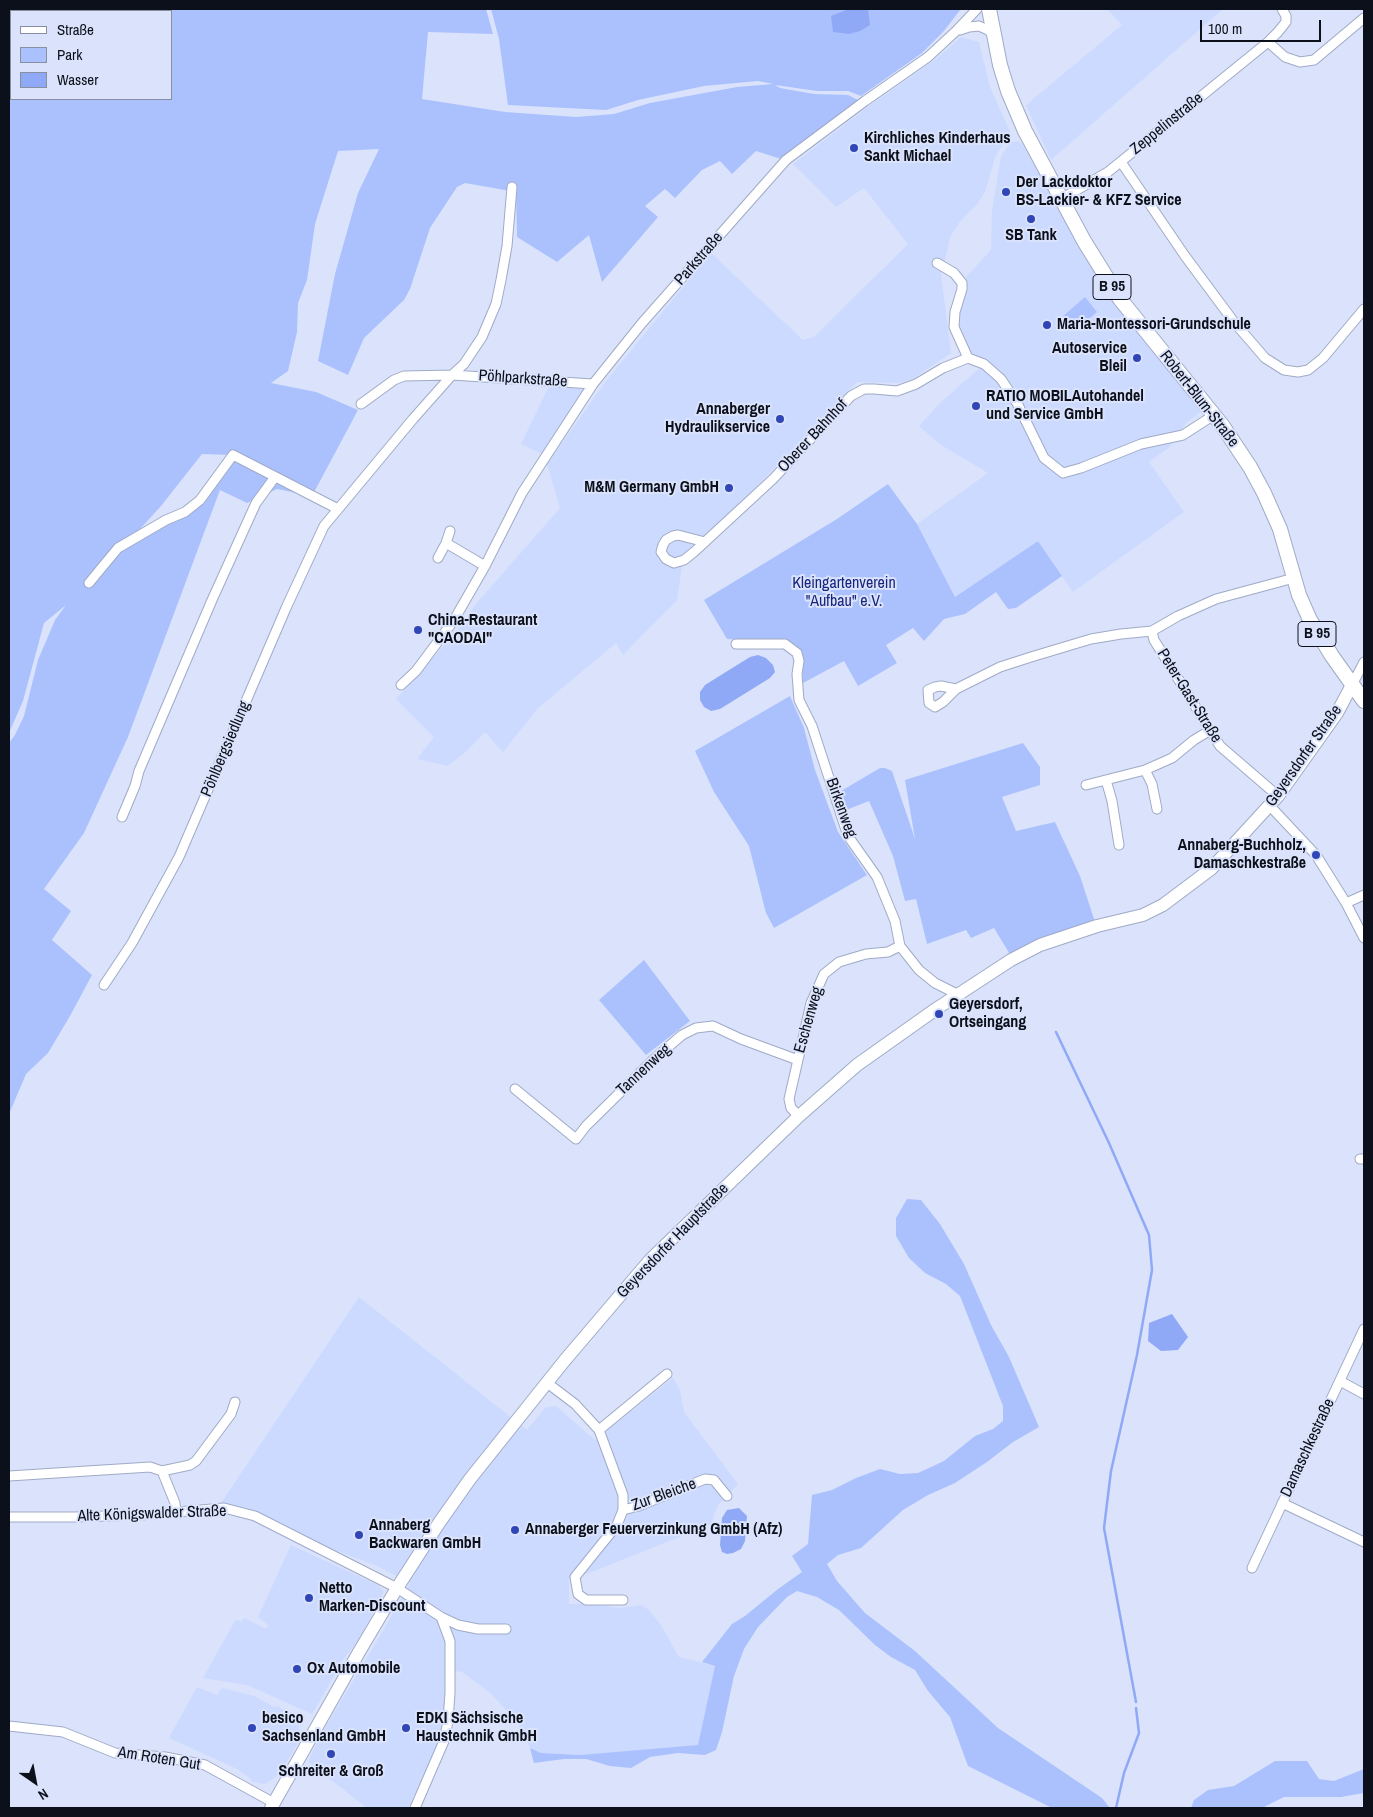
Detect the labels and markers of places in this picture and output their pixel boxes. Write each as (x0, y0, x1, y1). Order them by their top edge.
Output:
place label: Kirchliches Kinderhaus Sankt Michael (864, 129, 1011, 167)
marker: Kirchliches Kinderhaus Sankt Michael (848, 142, 860, 154)
place label: Der Lackdoktor BS-Lackier- & KFZ Service (1016, 173, 1182, 211)
marker: Der Lackdoktor BS-Lackier- & KFZ Service (1000, 186, 1012, 198)
marker: SB Tank (1025, 213, 1037, 225)
place label: SB Tank (1005, 226, 1057, 246)
place label: Maria-Montessori-Grundschule (1057, 315, 1251, 335)
marker: Maria-Montessori-Grundschule (1041, 319, 1053, 331)
place label: Autoservice Bleil (1052, 339, 1127, 377)
marker: Autoservice Bleil (1131, 352, 1143, 364)
place label: RATIO MOBILAutohandel und Service GmbH (986, 387, 1144, 425)
place label: Annaberger Hydraulikservice (665, 400, 770, 438)
marker: RATIO MOBILAutohandel und Service GmbH (970, 400, 982, 412)
marker: Annaberger Hydraulikservice (774, 413, 786, 425)
place label: M&M Germany GmbH (584, 478, 719, 498)
marker: M&M Germany GmbH (723, 482, 735, 494)
place label: China-Restaurant "CAODAI" (428, 611, 537, 649)
marker: China-Restaurant "CAODAI" (412, 624, 424, 636)
place label: Annaberg-Buchholz, Damaschkestraße (1178, 836, 1306, 874)
marker: Annaberg-Buchholz, Damaschkestraße (1310, 849, 1322, 861)
place label: Geyersdorf, Ortseingang (949, 995, 1026, 1033)
marker: Geyersdorf, Ortseingang (933, 1008, 945, 1020)
place label: Annaberg Backwaren GmbH (369, 1516, 481, 1554)
place label: Annaberger Feuerverzinkung GmbH (Afz) (525, 1520, 782, 1540)
marker: Annaberger Feuerverzinkung GmbH (Afz) (509, 1524, 521, 1536)
marker: Annaberg Backwaren GmbH (353, 1529, 365, 1541)
place label: Netto Marken-Discount (319, 1579, 425, 1617)
marker: Netto Marken-Discount (303, 1592, 315, 1604)
place label: Ox Automobile (307, 1659, 400, 1679)
marker: Ox Automobile (291, 1663, 303, 1675)
place label: besico Sachsenland GmbH (262, 1709, 386, 1747)
place label: EDKI Sächsische Haustechnik GmbH (416, 1709, 537, 1747)
marker: besico Sachsenland GmbH (246, 1722, 258, 1734)
marker: EDKI Sächsische Haustechnik GmbH (400, 1722, 412, 1734)
marker: Schreiter & Groß (325, 1748, 337, 1760)
place label: Schreiter & Groß (279, 1762, 383, 1782)

